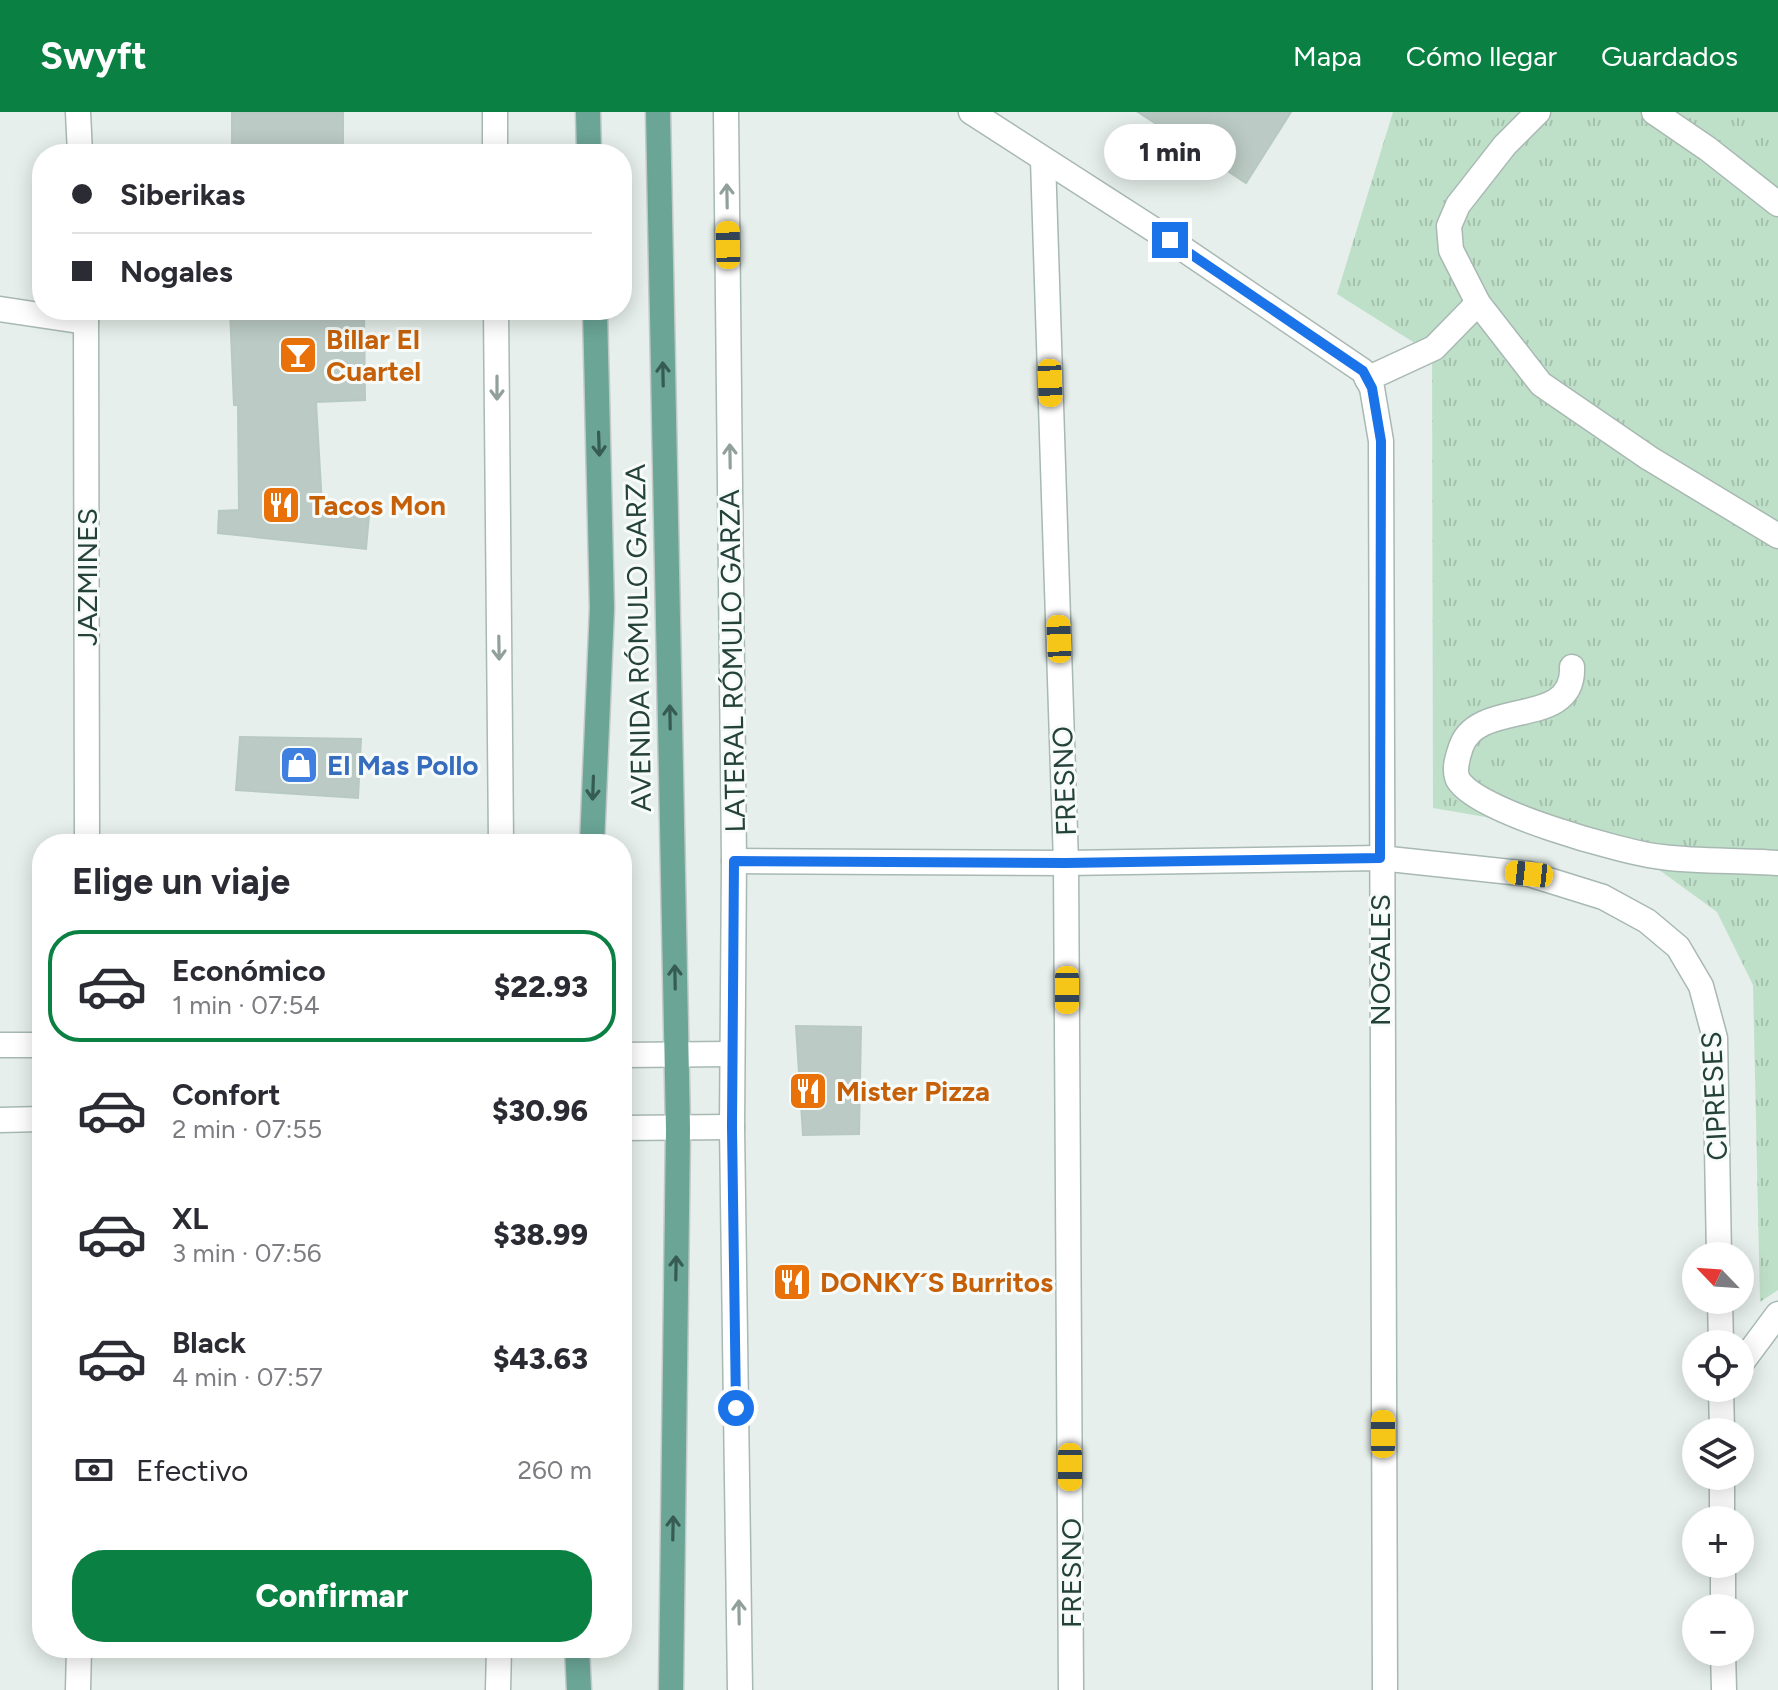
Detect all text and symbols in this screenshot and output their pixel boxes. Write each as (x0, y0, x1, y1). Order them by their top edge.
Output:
text: Swyft (40, 33, 147, 79)
text: Mapa (1293, 39, 1362, 73)
text: Cómo llegar (1406, 39, 1557, 73)
text: Guardados (1601, 39, 1738, 73)
callout: 1 min (1104, 124, 1236, 180)
text: 1 min (1139, 136, 1201, 168)
text: Siberikas (120, 176, 245, 213)
one-way arrow (719, 183, 735, 210)
car (716, 221, 740, 269)
route end (1152, 222, 1188, 258)
text: Nogales (120, 253, 233, 290)
place label: Billar El Cuartel (326, 322, 421, 388)
bar icon: Billar El Cuartel (277, 334, 319, 376)
car (1037, 359, 1063, 407)
one-way arrow (655, 361, 671, 388)
one-way arrow (489, 374, 505, 401)
one-way arrow (592, 430, 607, 457)
one-way arrow (722, 443, 738, 470)
street label: AVENIDA RÓMULO GARZA (618, 464, 658, 812)
restaurant icon: Tacos Mon (260, 484, 302, 526)
place label: Tacos Mon (309, 488, 446, 522)
street label: LATERAL RÓMULO GARZA (712, 489, 752, 833)
street label: JAZMINES (70, 508, 104, 646)
car (1046, 615, 1072, 663)
one-way arrow (491, 634, 507, 661)
one-way arrow (662, 704, 678, 731)
street label: FRESNO (1045, 725, 1083, 837)
shop icon: El Mas Pollo (278, 744, 320, 786)
place label: El Mas Pollo (327, 748, 479, 782)
one-way arrow (586, 774, 601, 801)
text: Elige un viaje (72, 860, 290, 903)
car (1504, 860, 1554, 888)
street label: NOGALES (1363, 894, 1397, 1026)
icon: car (76, 950, 148, 1022)
text: Económico (172, 952, 326, 989)
one-way arrow (668, 964, 683, 991)
car (1055, 966, 1079, 1014)
text: $22.93 (494, 968, 588, 1005)
text: 1 min · 07:54 (172, 989, 320, 1021)
street label: CIPRESES (1694, 1031, 1734, 1161)
restaurant icon: Mister Pizza (787, 1070, 829, 1112)
icon: car (76, 1074, 148, 1146)
place label: Mister Pizza (836, 1074, 990, 1108)
text: Confort (172, 1076, 281, 1113)
text: $30.96 (492, 1092, 588, 1129)
text: 2 min · 07:55 (172, 1113, 322, 1145)
icon: car (76, 1198, 148, 1270)
text: XL (172, 1200, 208, 1237)
text: $38.99 (493, 1216, 588, 1253)
text: 3 min · 07:56 (172, 1237, 322, 1269)
north arrow (1682, 1242, 1754, 1314)
map controls (1682, 1242, 1754, 1666)
one-way arrow (669, 1255, 684, 1282)
restaurant icon: DONKY´S Burritos (771, 1261, 813, 1303)
place label: DONKY´S Burritos (820, 1265, 1053, 1299)
icon: car (76, 1322, 148, 1394)
text: Black (172, 1324, 246, 1361)
button: locate (1682, 1330, 1754, 1402)
text: $43.63 (493, 1340, 588, 1377)
text: 4 min · 07:57 (172, 1361, 323, 1393)
route start (718, 1390, 754, 1426)
car (1371, 1410, 1395, 1458)
button: layers (1682, 1418, 1754, 1490)
car (1058, 1443, 1082, 1491)
icon: cash (72, 1448, 116, 1492)
text: Efectivo (136, 1452, 248, 1489)
text: 260 m (518, 1454, 592, 1486)
button: + (1682, 1506, 1754, 1578)
one-way arrow (665, 1515, 681, 1542)
street label: FRESNO (1054, 1518, 1088, 1628)
button: Confirmar (72, 1550, 592, 1642)
button: − (1682, 1594, 1754, 1666)
one-way arrow (731, 1599, 747, 1626)

